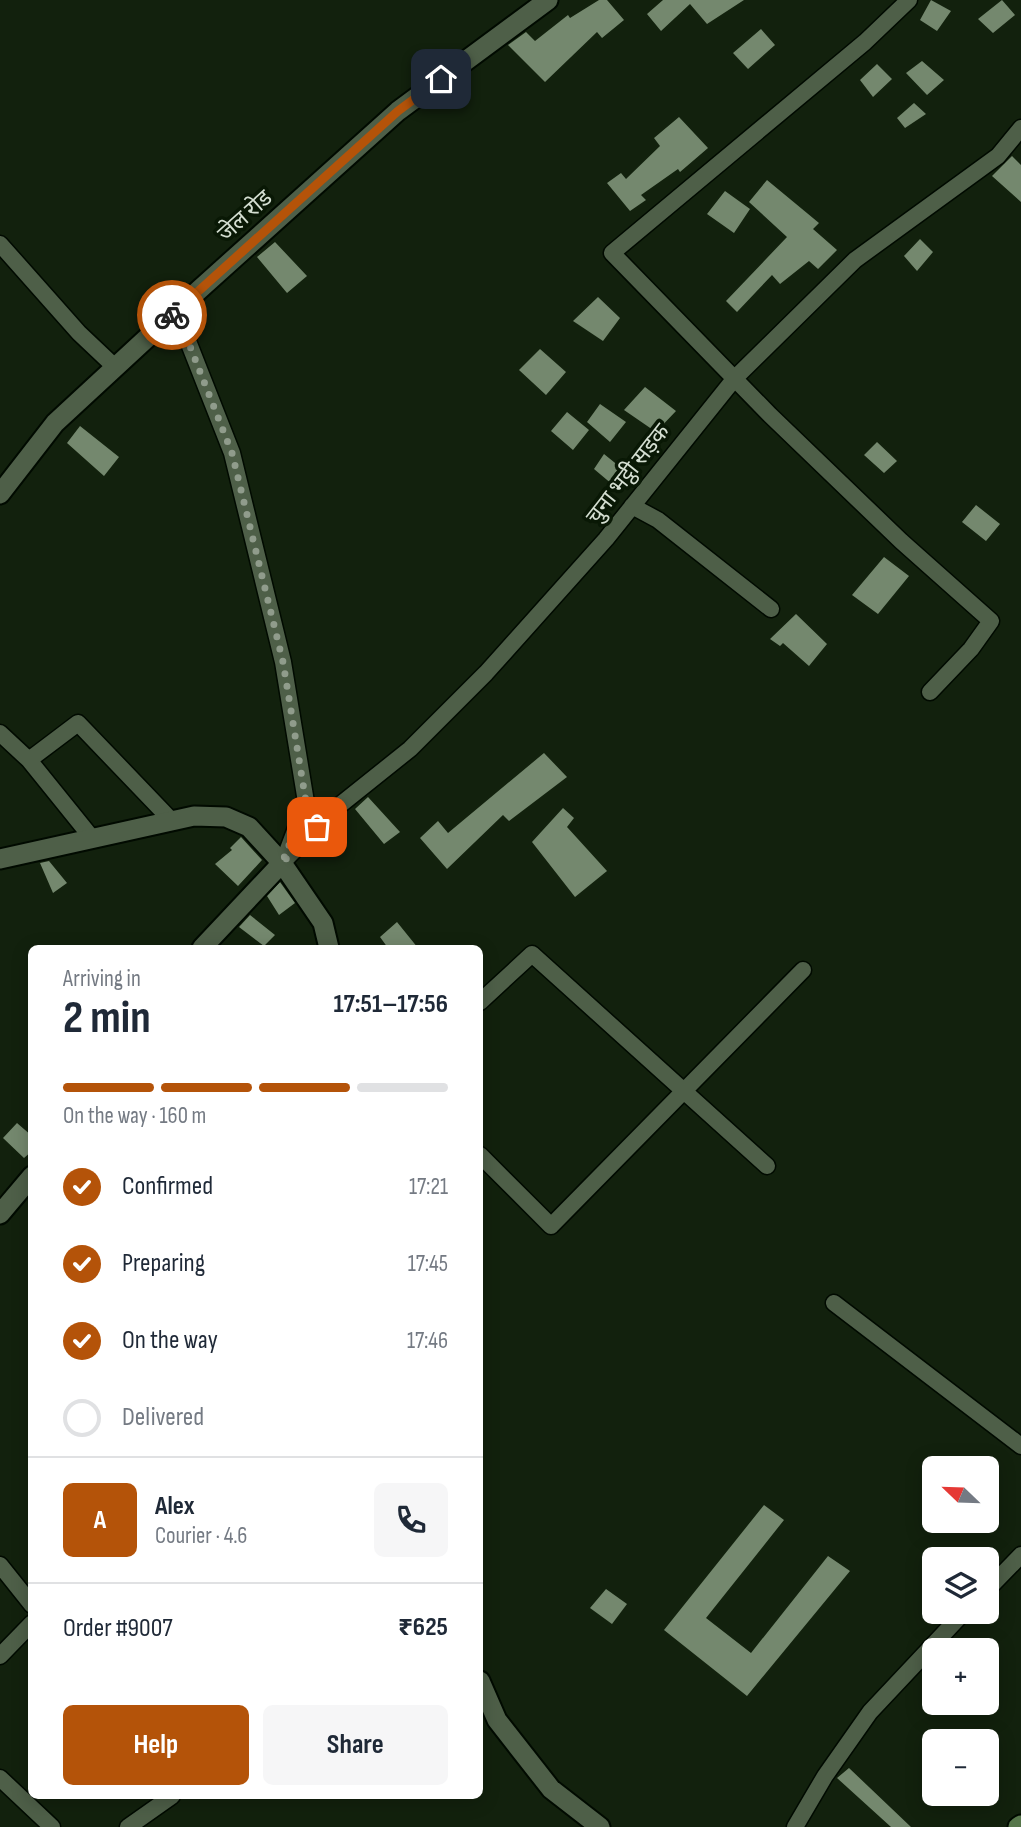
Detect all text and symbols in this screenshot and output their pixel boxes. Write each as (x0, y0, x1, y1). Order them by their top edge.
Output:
pin (411, 49, 471, 109)
icon: home (422, 60, 460, 98)
street label: जेल रोड (212, 184, 279, 248)
courier (137, 280, 207, 350)
icon: bike (153, 296, 191, 334)
street label: चुना भट्ठी सड़क (580, 417, 677, 530)
pin (287, 797, 347, 857)
icon: bag (298, 808, 336, 846)
text: Arriving in (63, 965, 141, 993)
text: 17:51–17:56 (334, 989, 448, 1020)
text: 2 min (63, 991, 151, 1046)
text: On the way · 160 m (63, 1102, 206, 1130)
icon: check (63, 1168, 101, 1206)
text: Confirmed (122, 1171, 213, 1202)
text: 17:21 (409, 1173, 448, 1201)
icon: check (63, 1245, 101, 1283)
text: Preparing (122, 1248, 205, 1279)
text: 17:45 (408, 1250, 448, 1278)
icon: check (63, 1322, 101, 1360)
text: On the way (122, 1325, 218, 1356)
text: 17:46 (407, 1327, 448, 1355)
text: Delivered (122, 1402, 204, 1433)
north arrow (922, 1456, 999, 1533)
map controls (922, 1456, 999, 1806)
button: phone (374, 1483, 448, 1557)
text: Alex (155, 1491, 195, 1522)
text: A (94, 1505, 106, 1536)
text: Courier · 4.6 (155, 1522, 247, 1550)
button: layers (922, 1547, 999, 1624)
text: ₹625 (398, 1612, 448, 1643)
text: Order #9007 (63, 1613, 173, 1644)
button: + (922, 1638, 999, 1715)
button: Help (63, 1705, 249, 1785)
button: Share (263, 1705, 448, 1785)
button: − (922, 1729, 999, 1806)

